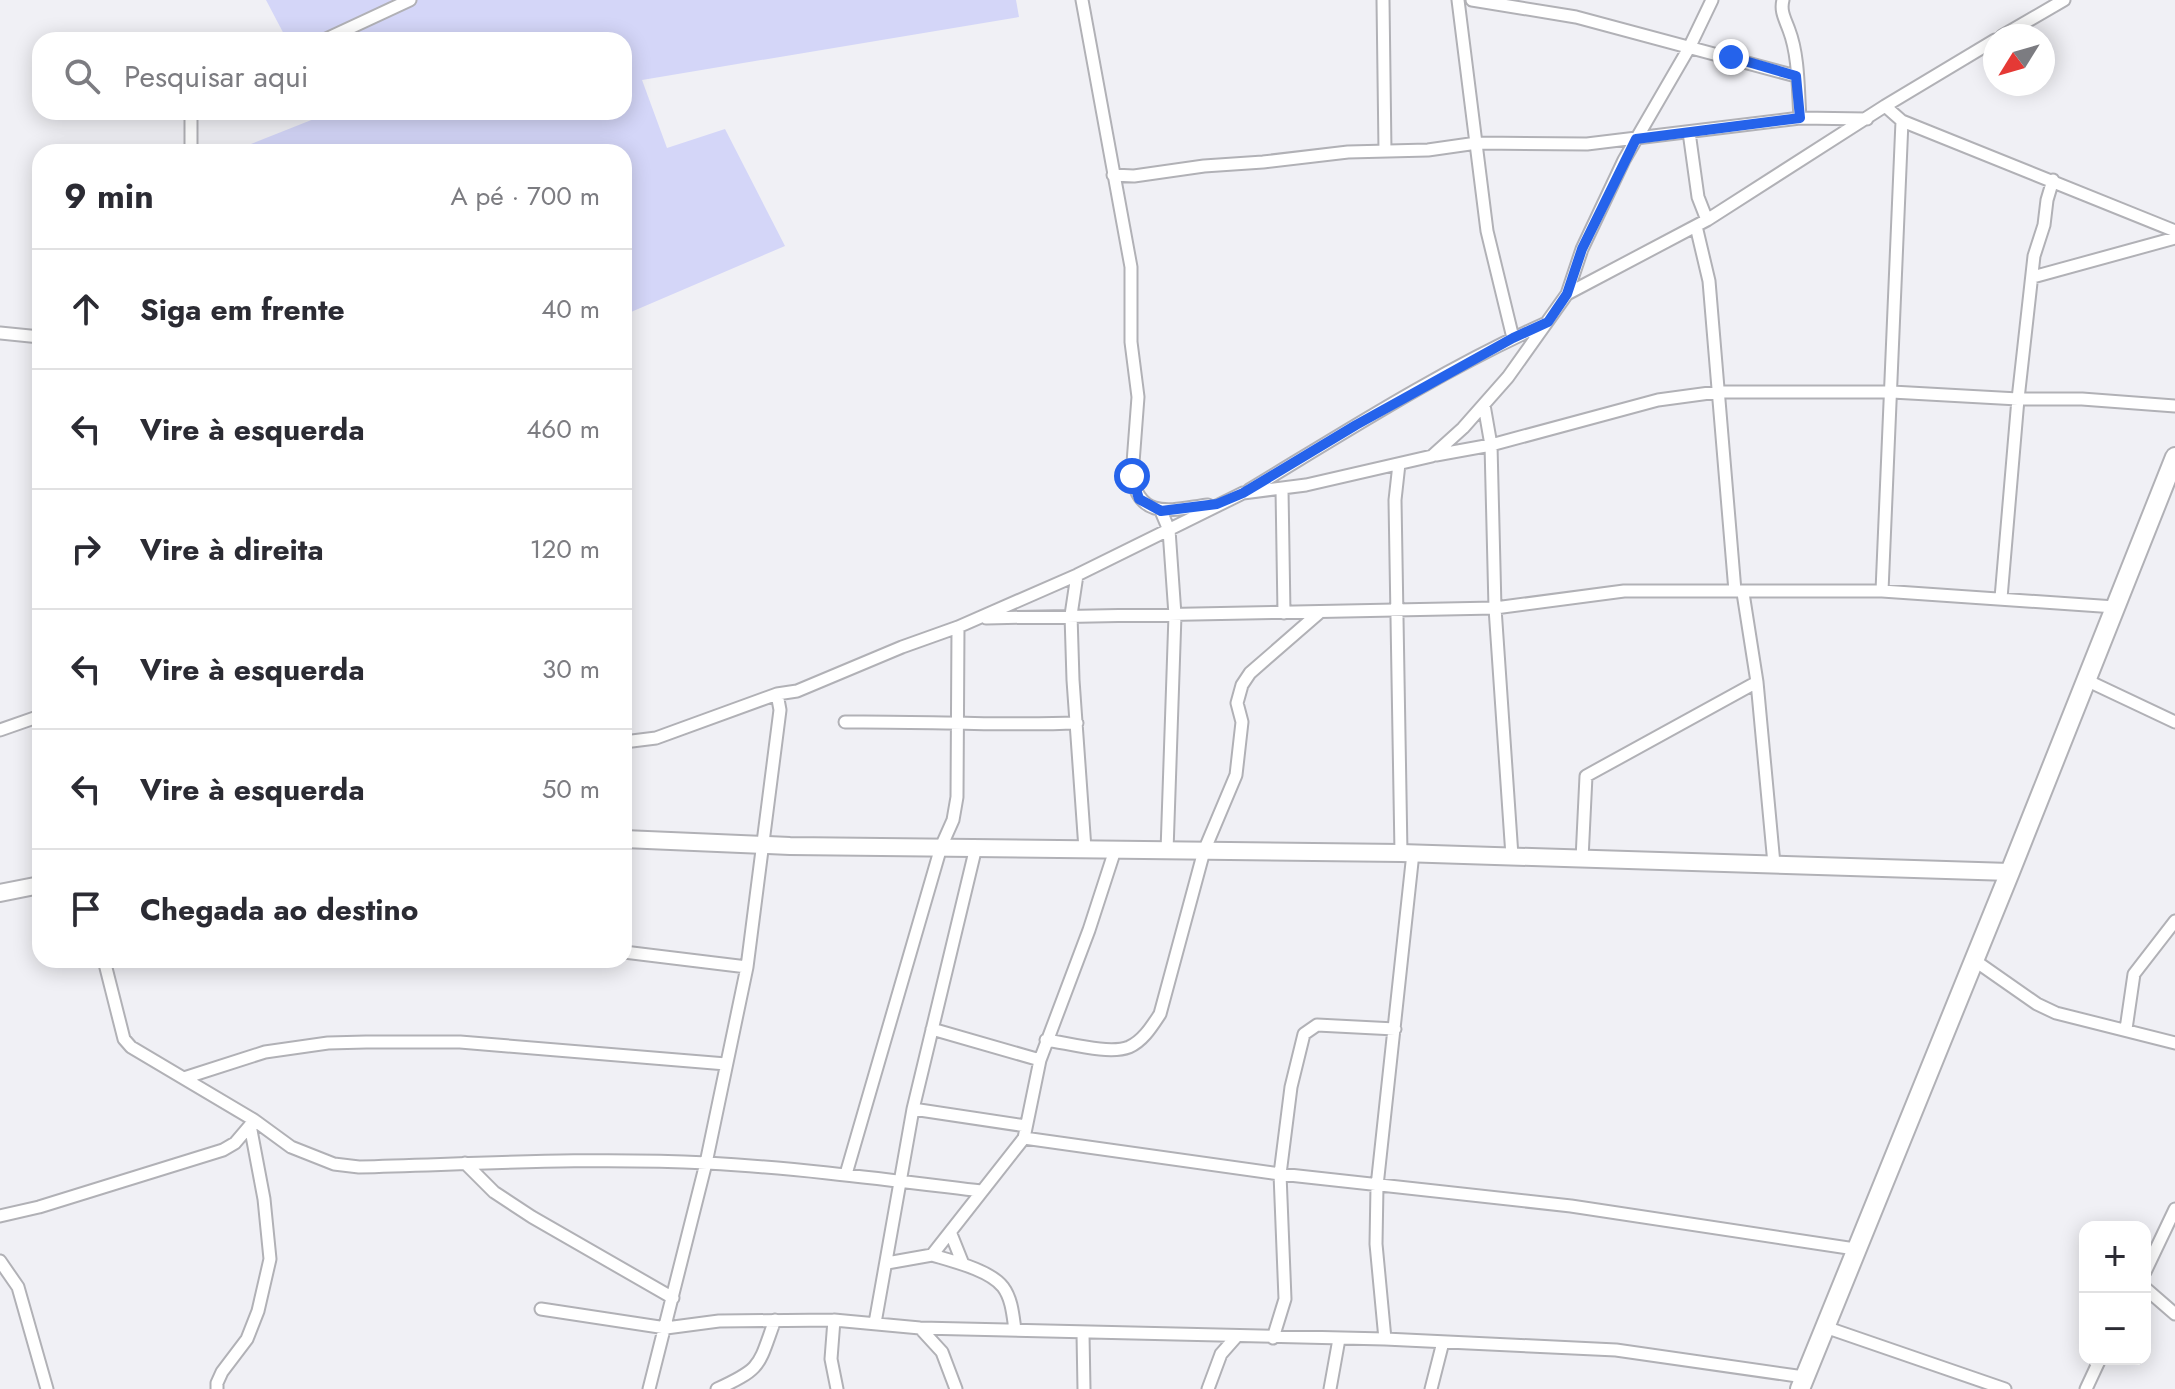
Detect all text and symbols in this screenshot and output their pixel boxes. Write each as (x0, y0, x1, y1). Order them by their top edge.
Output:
north arrow (1983, 24, 2055, 96)
search box (32, 32, 632, 120)
route end (1713, 39, 1749, 75)
icon: search (60, 54, 104, 98)
text: Pesquisar aqui (124, 55, 309, 98)
text: 9 min (64, 172, 154, 221)
text: A pé · 700 m (450, 177, 600, 215)
icon: ahead (64, 287, 108, 331)
text: Siga em frente (140, 288, 345, 331)
text: 40 m (541, 290, 600, 328)
icon: left (64, 407, 108, 451)
text: Vire à esquerda (140, 408, 365, 451)
text: 460 m (526, 410, 600, 448)
route start (1114, 458, 1150, 494)
icon: right (64, 527, 108, 571)
text: Vire à direita (140, 528, 324, 571)
text: 120 m (530, 530, 600, 568)
icon: left (64, 647, 108, 691)
text: Vire à esquerda (140, 648, 365, 691)
text: 30 m (542, 650, 600, 688)
icon: left (64, 767, 108, 811)
text: Vire à esquerda (140, 768, 365, 811)
text: 50 m (542, 770, 600, 808)
icon: arrive (64, 887, 108, 931)
text: Chegada ao destino (140, 888, 418, 931)
map controls (2079, 1221, 2151, 1365)
button: + (2079, 1221, 2151, 1293)
button: − (2079, 1293, 2151, 1365)

